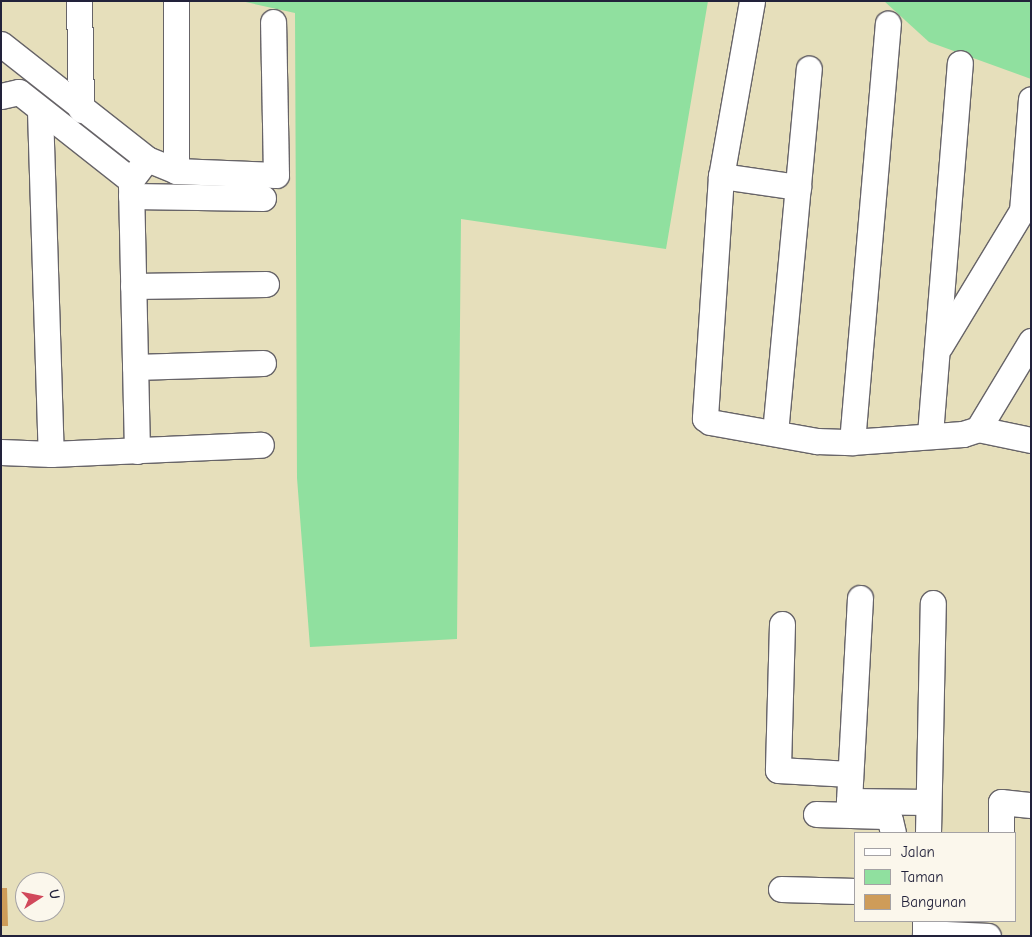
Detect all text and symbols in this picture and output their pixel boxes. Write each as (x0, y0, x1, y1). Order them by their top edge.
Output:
legend (854, 832, 1017, 922)
text: Jalan (901, 843, 935, 861)
text: Taman (901, 868, 944, 886)
north arrow (15, 872, 65, 922)
text: U (45, 888, 63, 900)
text: Bangunan (901, 893, 966, 911)

